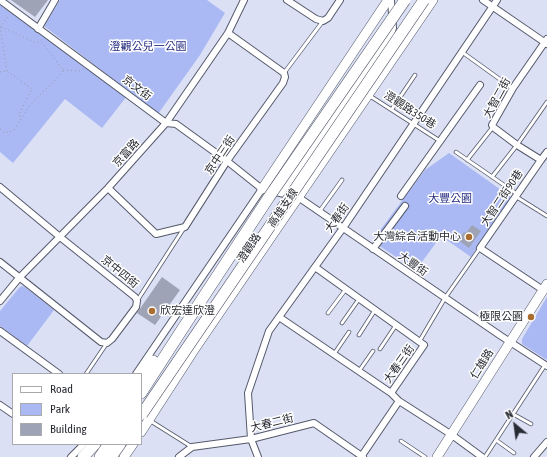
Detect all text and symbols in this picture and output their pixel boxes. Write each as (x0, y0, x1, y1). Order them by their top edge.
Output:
park label: 澄觀公兒一公園 (110, 40, 186, 54)
street label: 京文街 (120, 73, 154, 103)
street label: 大智二街 (481, 76, 513, 120)
street label: 澄觀路350巷 (381, 88, 439, 132)
street label: 京中三街 (202, 133, 238, 177)
street label: 京富路 (110, 136, 142, 170)
street label: 大智二街90巷 (478, 167, 526, 229)
street label: 高雄支線 (265, 186, 301, 230)
park label: 大豐公園 (428, 192, 472, 206)
street label: 大春街 (322, 201, 352, 235)
place label: 大灣綜合活動中心 (373, 230, 461, 244)
street label: 澄觀路 (234, 231, 264, 265)
marker: 大灣綜合活動中心 (464, 232, 474, 242)
street label: 大豐街 (396, 249, 430, 279)
street label: 京中四街 (99, 253, 141, 291)
place label: 欣宏達欣澄 (160, 304, 215, 318)
marker: 欣宏達欣澄 (147, 306, 157, 316)
place label: 極限公園 (479, 310, 523, 324)
marker: 極限公園 (526, 312, 536, 322)
street label: 大春三街 (381, 342, 417, 386)
street label: 仁雄路 (468, 347, 496, 381)
legend (12, 373, 142, 445)
text: Road (50, 382, 73, 396)
text: Park (50, 402, 70, 416)
north arrow (495, 405, 535, 445)
text: N (503, 408, 515, 421)
street label: 大春二街 (249, 411, 295, 435)
text: Building (50, 422, 87, 436)

